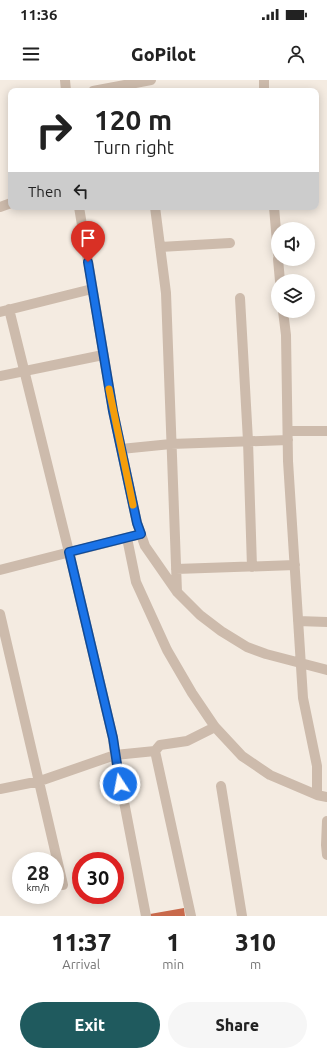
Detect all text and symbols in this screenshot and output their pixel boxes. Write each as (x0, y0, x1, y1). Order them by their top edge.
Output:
text: 11:36 (20, 6, 58, 23)
icon: menu (20, 43, 42, 65)
icon: person (285, 43, 307, 65)
text: GoPilot (131, 44, 196, 64)
icon: right (28, 104, 80, 156)
text: 120 m (94, 104, 172, 135)
text: Turn right (94, 137, 174, 157)
icon: left (70, 180, 92, 202)
text: Then (28, 183, 62, 200)
pin (71, 221, 105, 262)
map controls (271, 222, 315, 318)
button: sound (271, 222, 315, 266)
icon: arrive (77, 227, 99, 249)
button: layers (271, 274, 315, 318)
position arrow (99, 763, 141, 805)
speed limit sign: 30 (72, 852, 124, 904)
text: 28 (27, 861, 49, 884)
text: km/h (26, 882, 50, 893)
text: 11:37 (51, 929, 111, 956)
text: 1 (166, 929, 180, 956)
text: 310 (235, 929, 276, 956)
text: Arrival (62, 957, 100, 971)
text: min (162, 957, 184, 971)
text: m (250, 957, 261, 971)
button: Exit (20, 1002, 160, 1048)
button: Share (168, 1002, 307, 1048)

